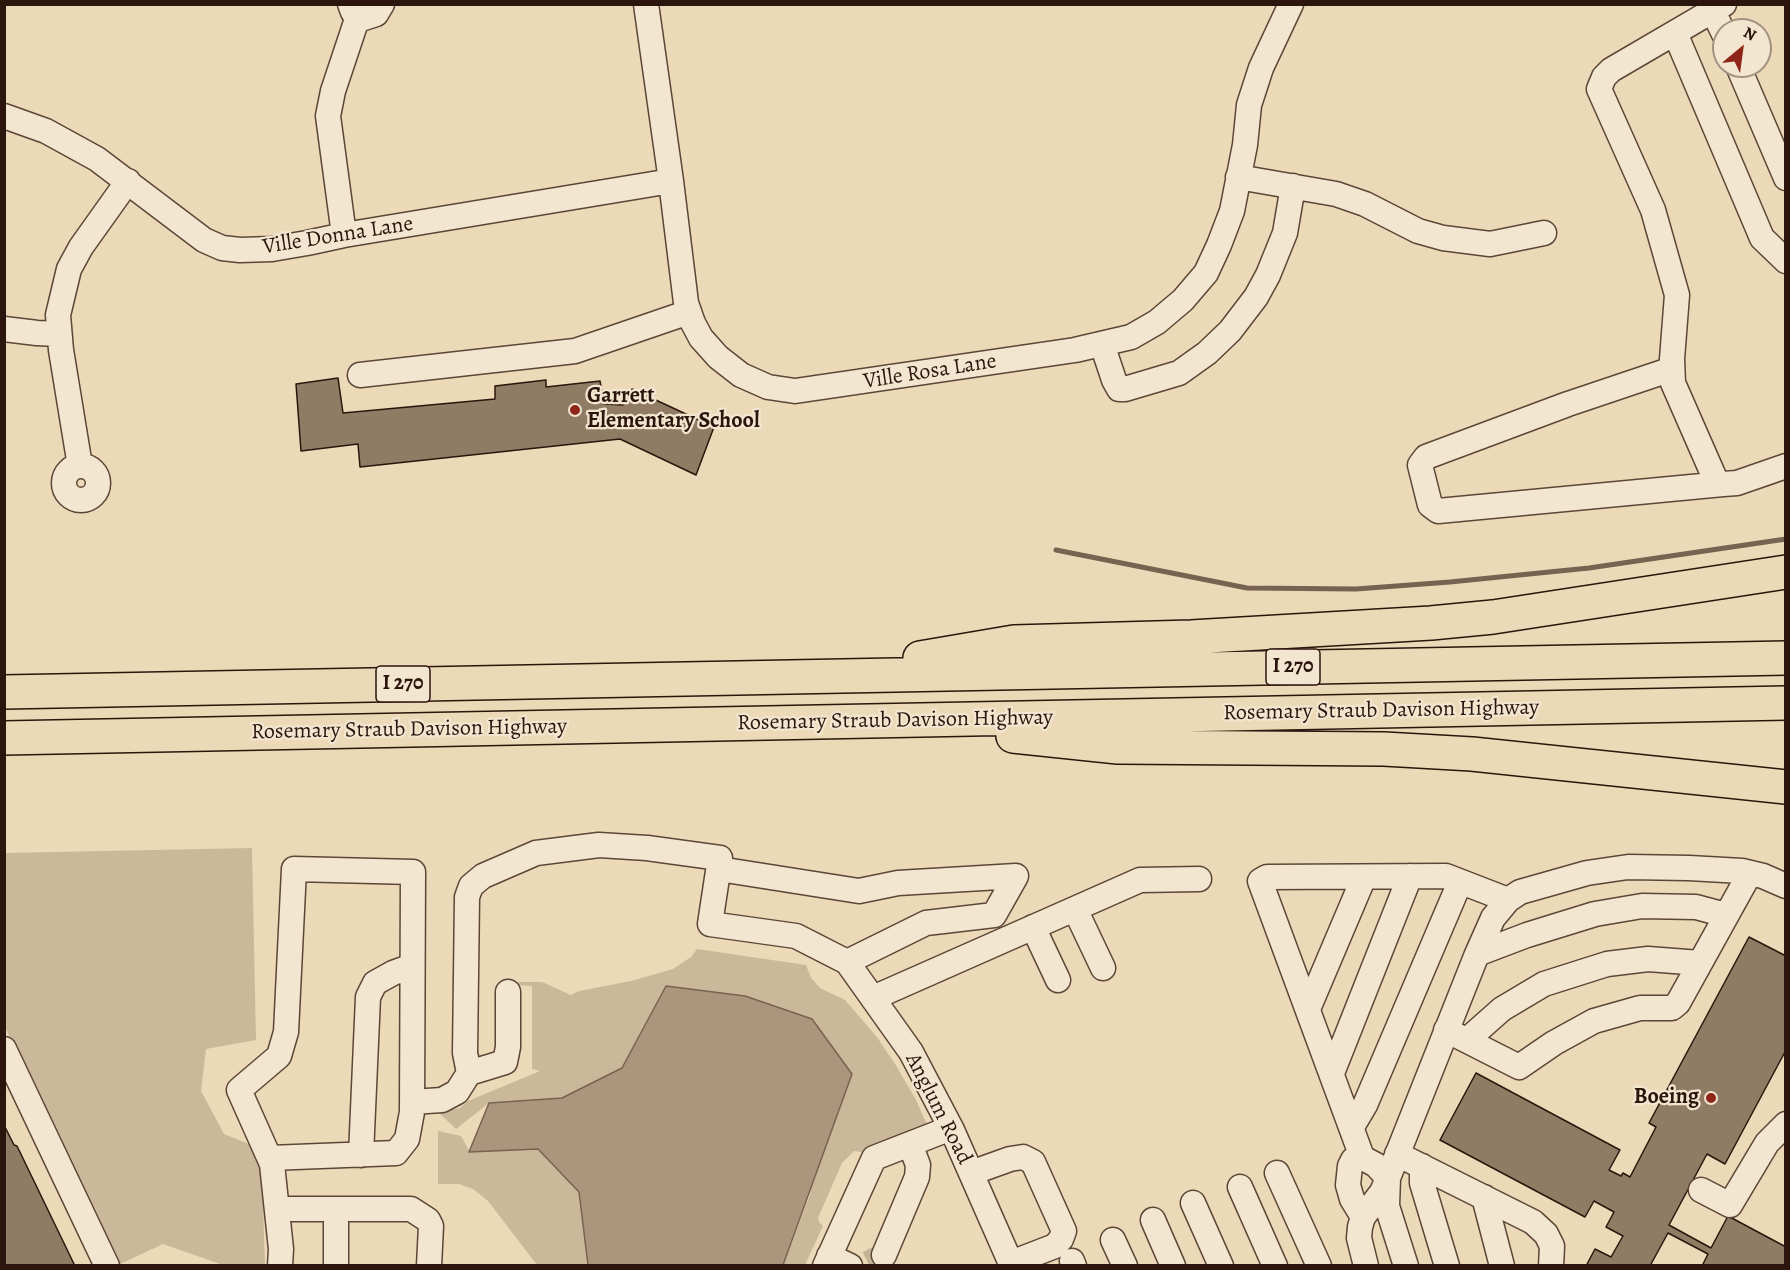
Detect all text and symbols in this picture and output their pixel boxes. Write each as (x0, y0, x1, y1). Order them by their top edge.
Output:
north arrow (1712, 18, 1772, 78)
text: N (1739, 22, 1760, 46)
street label: Ville Donna Lane (261, 211, 415, 261)
street label: Ville Rosa Lane (862, 348, 998, 396)
place label: Garrett Elementary School (587, 384, 760, 436)
marker: Garrett Elementary School (568, 403, 582, 417)
road number: I 270 (1266, 649, 1320, 685)
road number: I 270 (376, 666, 430, 702)
street label: Rosemary Straub Davison Highway (1223, 695, 1539, 727)
street label: Rosemary Straub Davison Highway (737, 705, 1053, 737)
street label: Rosemary Straub Davison Highway (251, 714, 567, 746)
street label: Anglum Road (899, 1049, 977, 1169)
place label: Boeing (1634, 1085, 1699, 1111)
marker: Boeing (1704, 1091, 1718, 1105)

